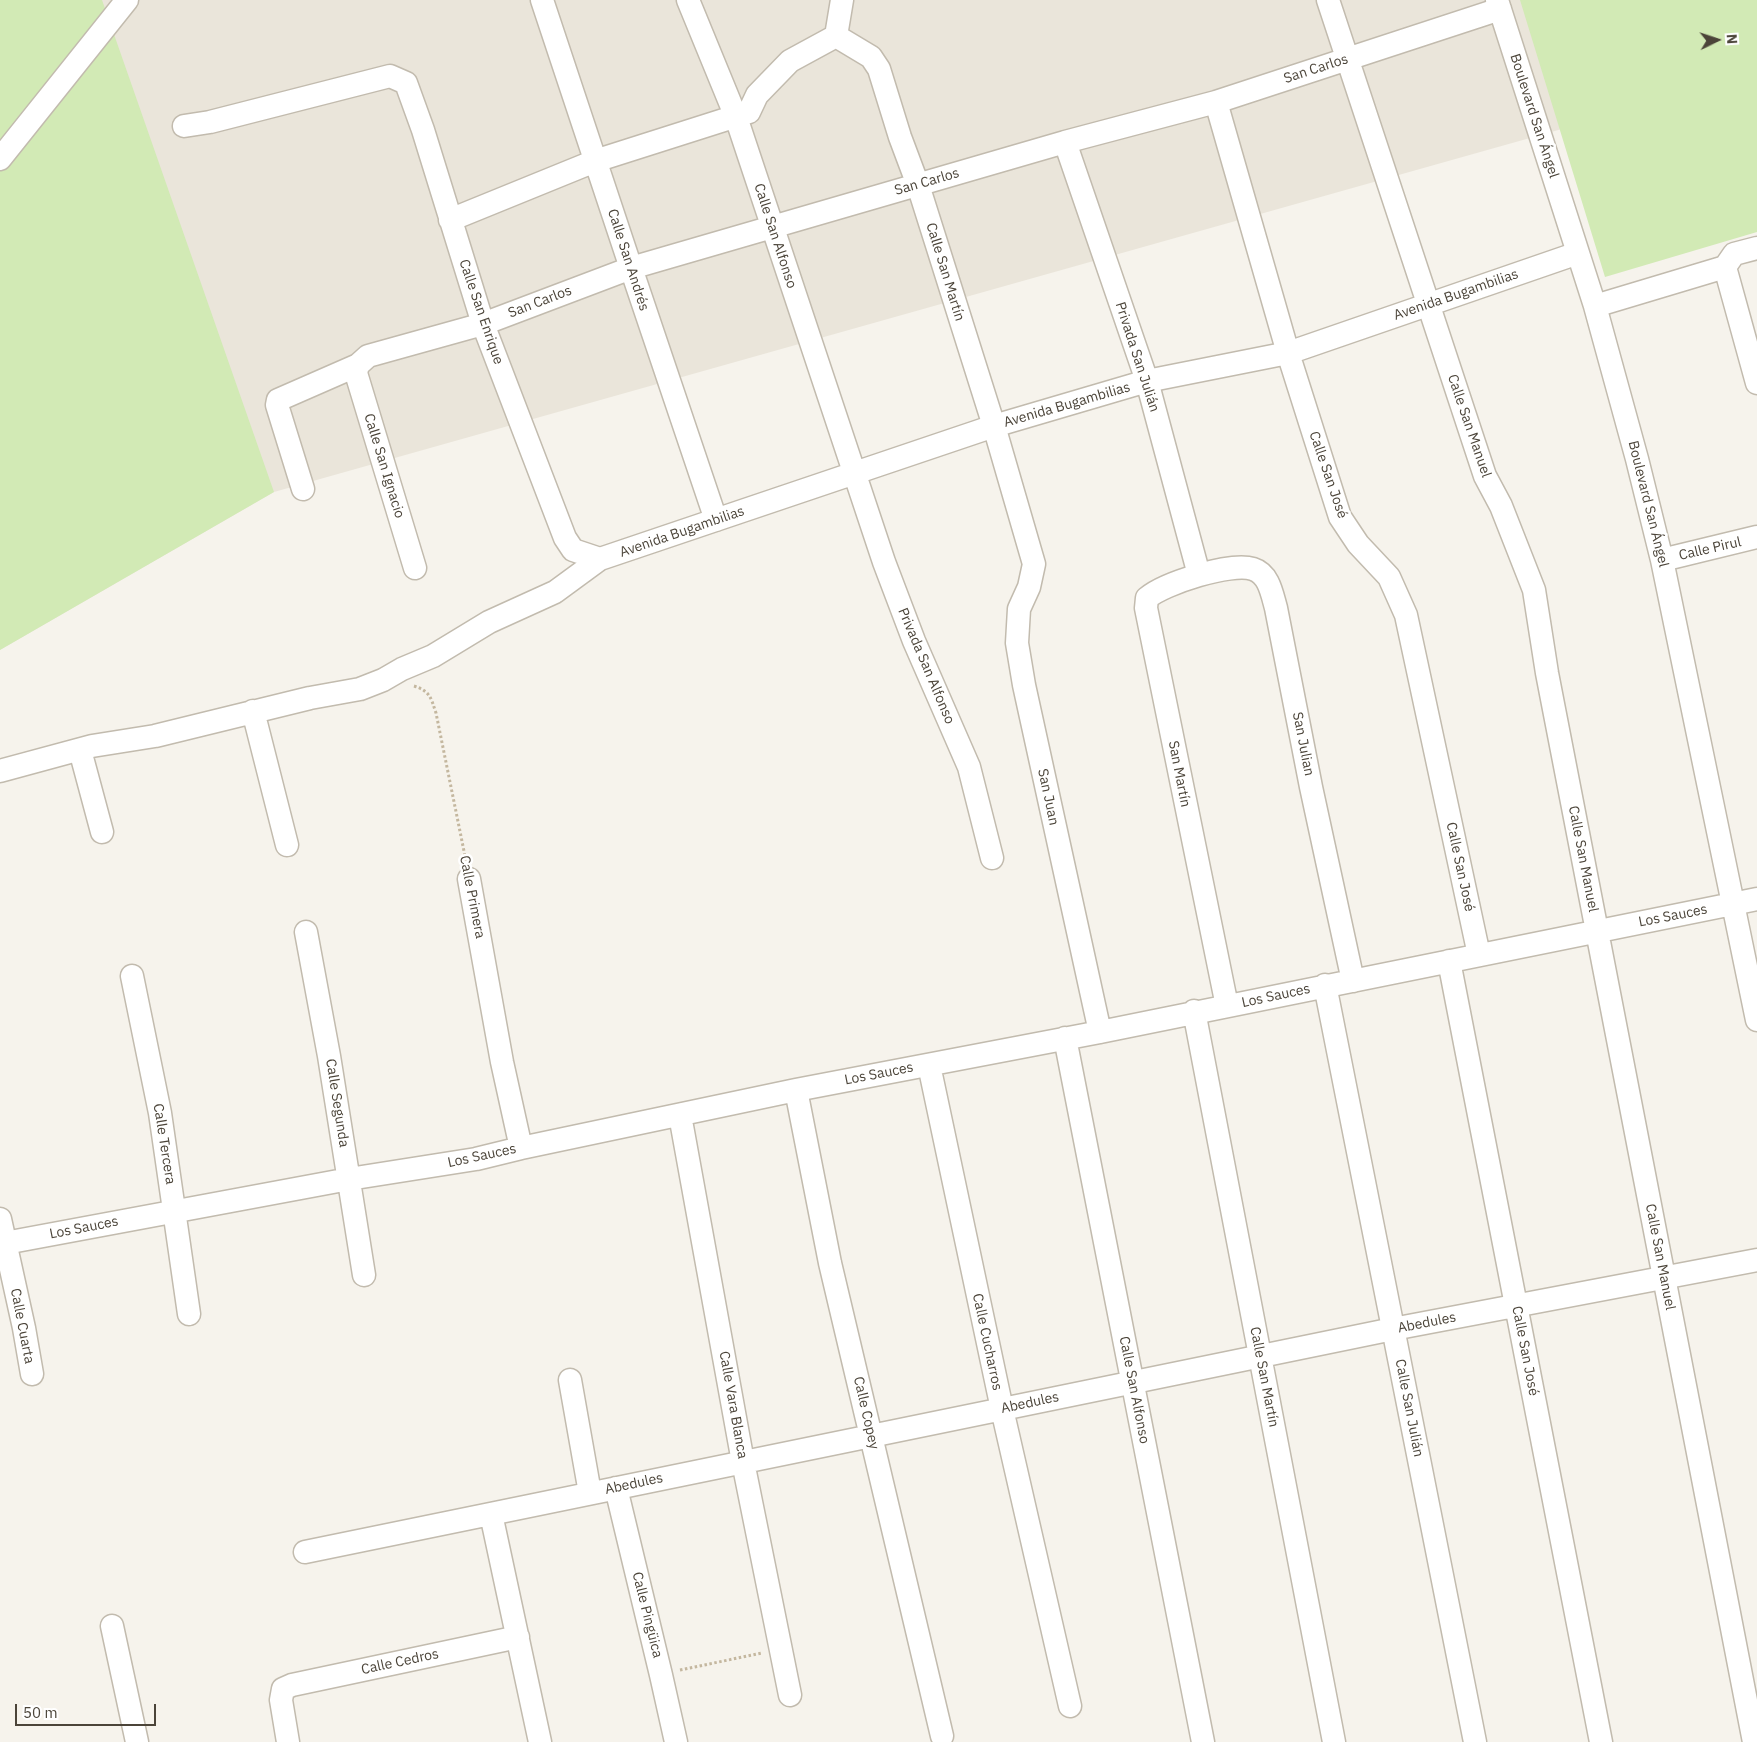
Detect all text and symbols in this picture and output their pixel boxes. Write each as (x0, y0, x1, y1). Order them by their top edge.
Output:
north arrow (1692, 15, 1742, 65)
text: N (1723, 33, 1741, 45)
street label: San Carlos (1282, 51, 1350, 87)
street label: Boulevard San Ángel (1506, 52, 1562, 180)
street label: San Carlos (893, 165, 961, 199)
street label: Calle San Alfonso (750, 181, 800, 291)
street label: Calle San Andrés (604, 207, 652, 313)
street label: Calle San Martín (922, 221, 968, 323)
street label: Calle San Enrique (455, 257, 507, 367)
street label: Avenida Bugambilias (1391, 266, 1521, 324)
street label: San Carlos (506, 282, 574, 322)
street label: Privada San Julián (1111, 300, 1163, 414)
street label: Calle San Manuel (1444, 372, 1494, 480)
street label: Avenida Bugambilias (1002, 379, 1132, 431)
street label: Calle San Ignacio (360, 412, 408, 520)
street label: Calle San José (1305, 429, 1351, 521)
street label: Boulevard San Ángel (1624, 439, 1672, 569)
street label: Avenida Bugambilias (617, 503, 747, 561)
street label: Calle Pirul (1677, 534, 1743, 564)
street label: Privada San Alfonso (894, 605, 958, 727)
street label: San Julian (1289, 711, 1317, 777)
street label: San Martín (1164, 739, 1194, 809)
street label: San Juan (1034, 767, 1062, 827)
street label: Calle San Manuel (1564, 804, 1602, 914)
street label: Calle San José (1442, 821, 1478, 913)
street label: Calle Primera (456, 854, 488, 940)
street label: Los Sauces (1637, 901, 1709, 931)
street label: Los Sauces (1240, 981, 1312, 1011)
street label: Calle Segunda (322, 1058, 352, 1148)
street label: Los Sauces (843, 1059, 915, 1089)
street label: Calle Tercera (149, 1102, 179, 1186)
street label: Los Sauces (446, 1141, 518, 1171)
street label: Calle San Manuel (1641, 1202, 1679, 1312)
street label: Los Sauces (48, 1213, 120, 1243)
street label: Calle Cuarta (6, 1287, 38, 1365)
street label: Calle Cucharros (969, 1292, 1005, 1392)
street label: Calle San José (1508, 1305, 1542, 1397)
street label: Abedules (1396, 1309, 1458, 1337)
street label: Calle San Martín (1246, 1325, 1282, 1429)
street label: Calle San Alfonso (1115, 1335, 1153, 1445)
street label: Calle Vara Blanca (715, 1350, 751, 1460)
street label: Calle San Julián (1391, 1358, 1427, 1458)
street label: Calle Copey (849, 1375, 883, 1451)
street label: Abedules (999, 1389, 1061, 1417)
street label: Abedules (603, 1470, 665, 1498)
street label: Calle Pingüica (628, 1570, 666, 1660)
street label: Calle Cedros (360, 1646, 440, 1678)
scale bar (18, 1694, 159, 1726)
text: 50 m (23, 1703, 58, 1722)

